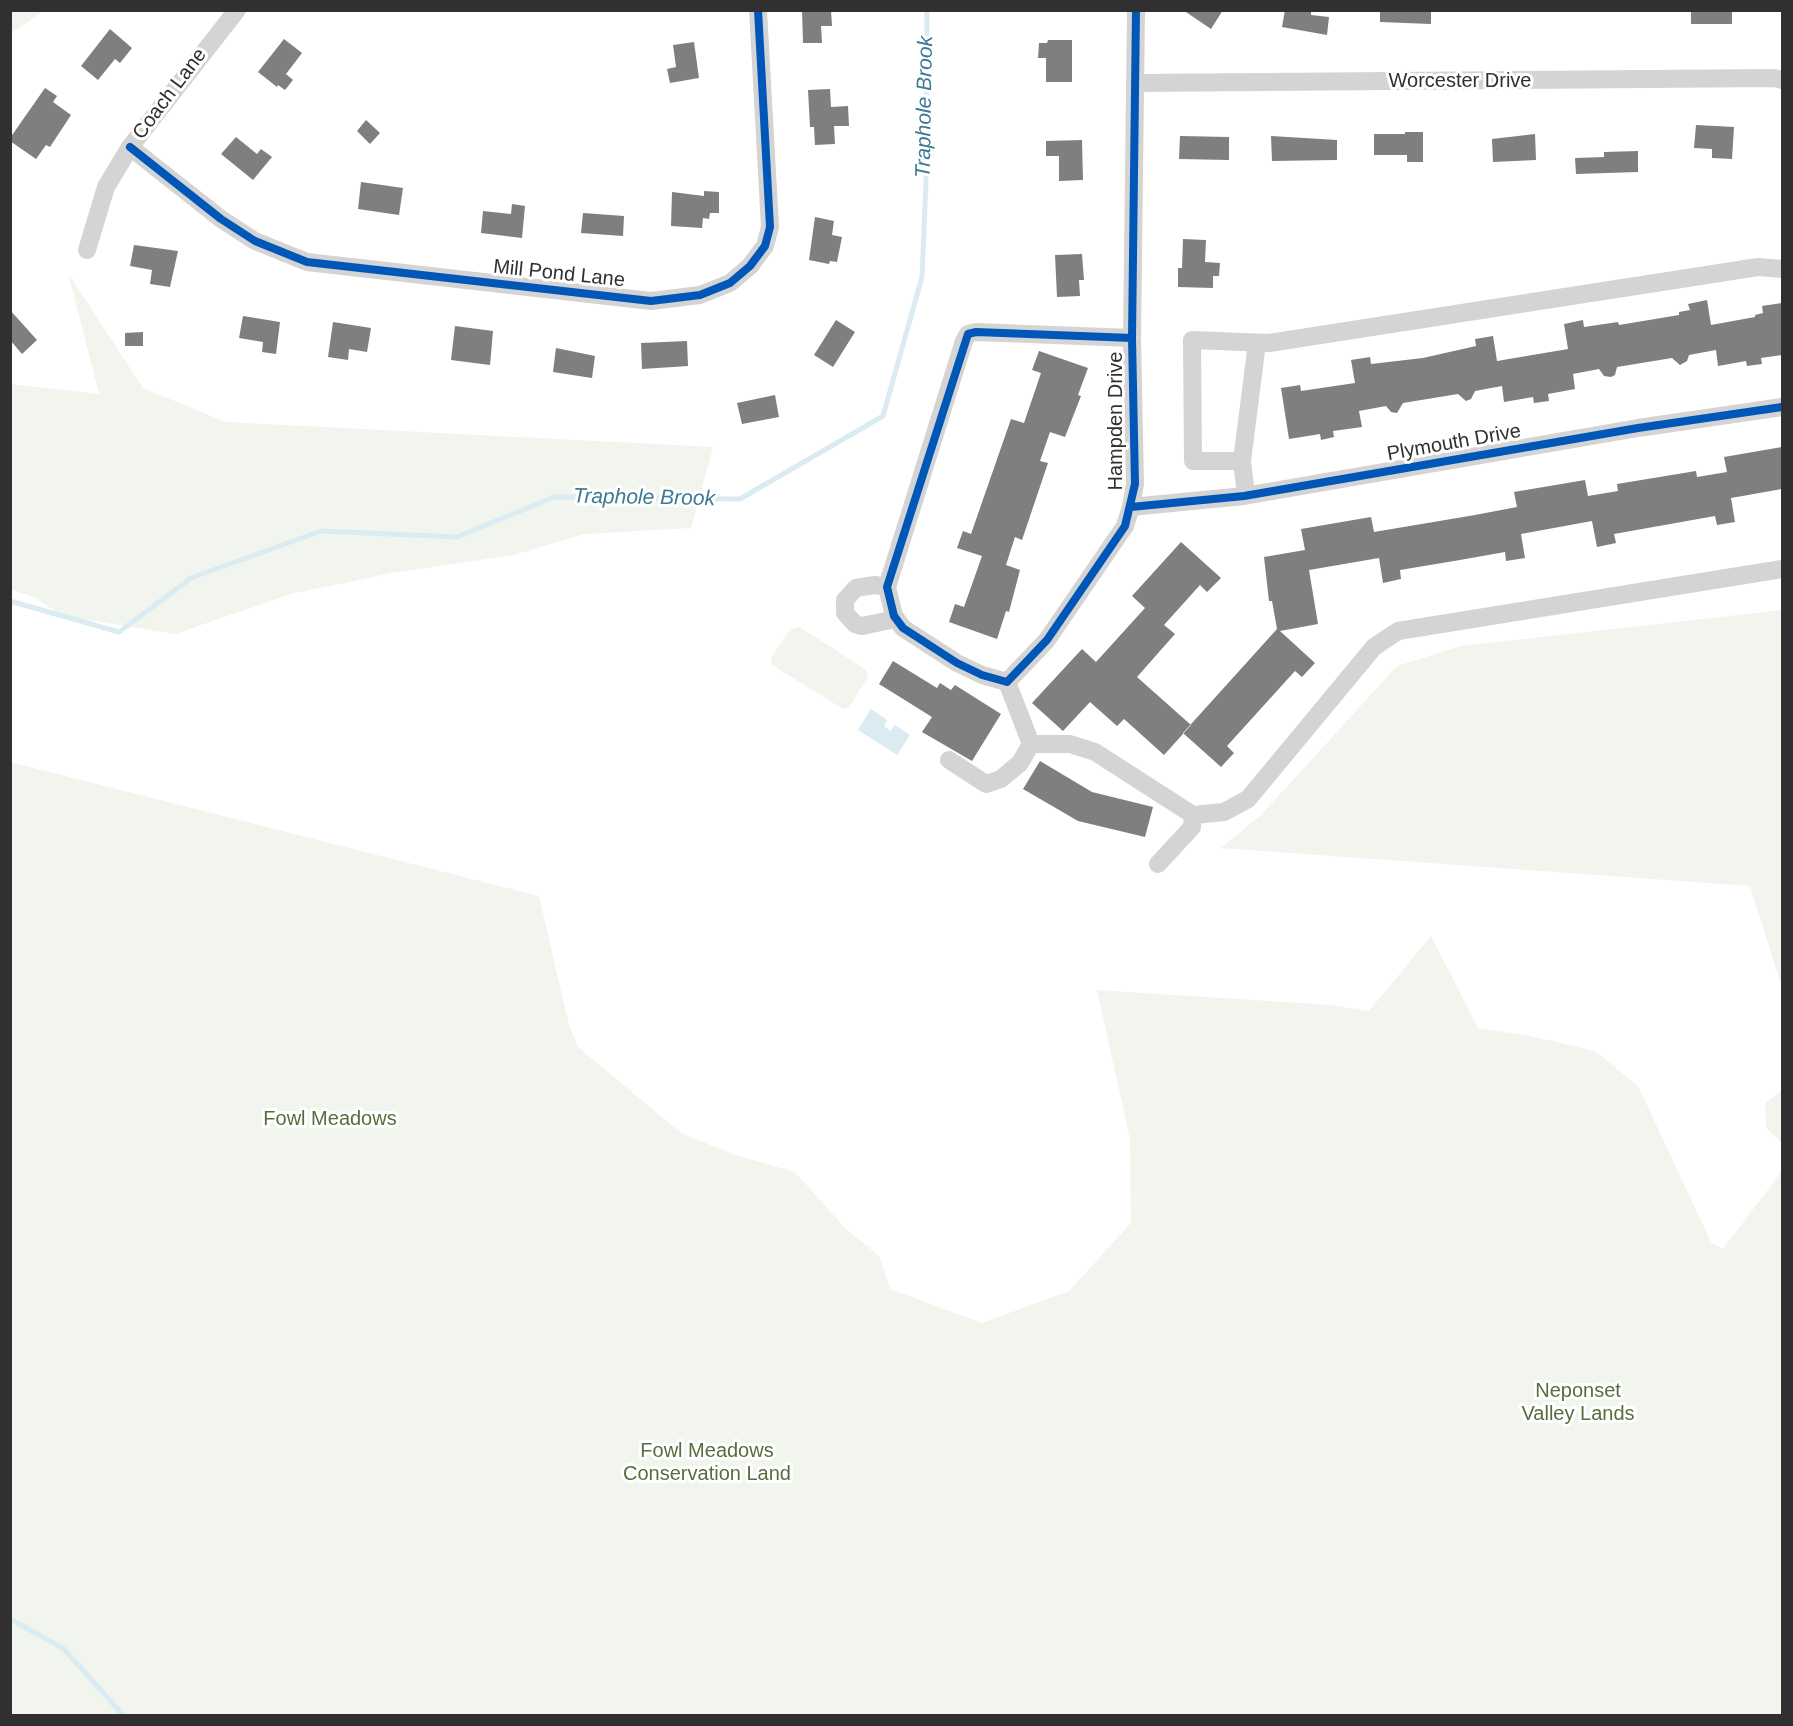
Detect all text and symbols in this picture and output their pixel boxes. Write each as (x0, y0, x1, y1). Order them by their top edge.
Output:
water label: Traphole Brook (911, 36, 939, 178)
street label: Coach Lane (128, 44, 212, 144)
street label: Worcester Drive (1389, 69, 1531, 93)
street label: Mill Pond Lane (492, 255, 626, 293)
street label: Hampden Drive (1104, 352, 1128, 490)
street label: Plymouth Drive (1385, 419, 1523, 467)
water label: Traphole Brook (573, 484, 715, 512)
park label: Fowl Meadows (263, 1107, 397, 1131)
park label: Neponset Valley Lands (1521, 1379, 1635, 1426)
park label: Fowl Meadows Conservation Land (623, 1439, 791, 1486)

